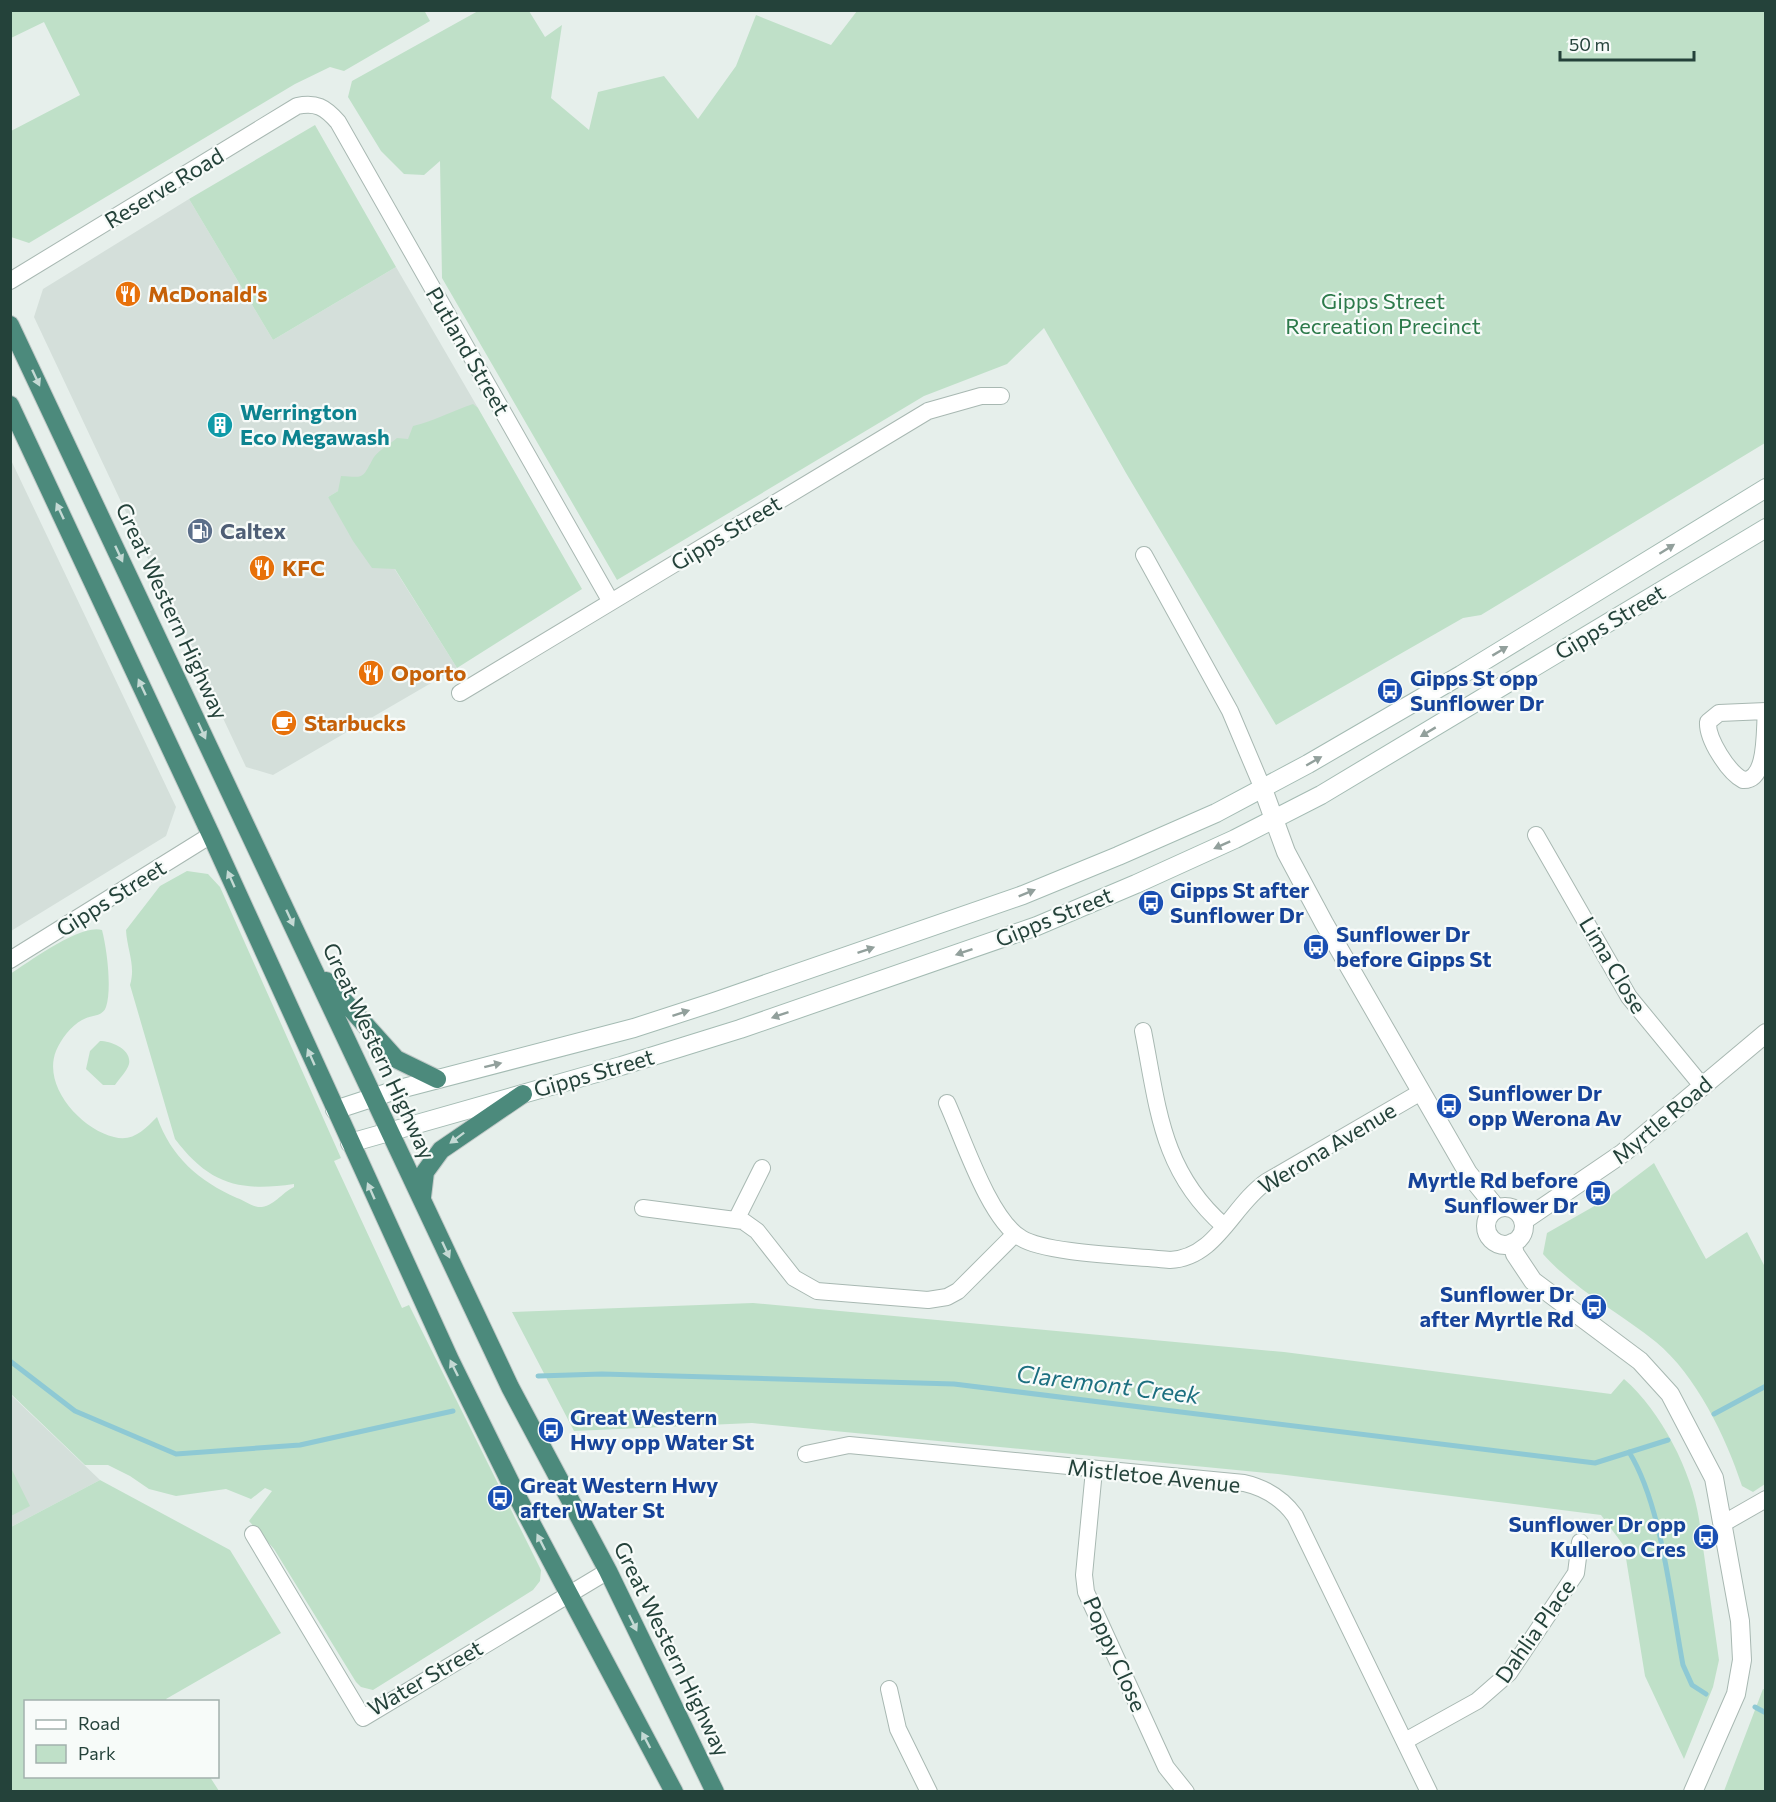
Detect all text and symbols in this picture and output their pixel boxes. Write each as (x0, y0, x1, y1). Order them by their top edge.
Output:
scale bar (1560, 24, 1694, 62)
text: 50 m (1569, 33, 1610, 55)
street label: Reserve Road (99, 141, 228, 234)
restaurant icon: McDonald's (113, 279, 143, 309)
place label: McDonald's (148, 280, 267, 307)
street label: Putland Street (421, 282, 516, 420)
park label: Gipps Street Recreation Precinct (1285, 287, 1481, 339)
one-way arrow (31, 370, 40, 387)
place label: Werrington Eco Megawash (240, 398, 390, 450)
building icon: Werrington Eco Megawash (205, 410, 235, 440)
street label: Gipps Street (666, 489, 786, 576)
street label: Great Western Highway (110, 498, 235, 723)
one-way arrow (55, 502, 64, 519)
fuel station icon: Caltex (185, 516, 215, 546)
place label: Caltex (220, 517, 286, 544)
one-way arrow (1659, 544, 1675, 555)
one-way arrow (114, 546, 123, 563)
restaurant icon: KFC (247, 553, 277, 583)
place label: KFC (282, 554, 325, 581)
street label: Gipps Street (1550, 578, 1670, 665)
one-way arrow (1492, 646, 1508, 657)
restaurant icon: Oporto (356, 658, 386, 688)
place label: Oporto (391, 659, 467, 686)
place label: Gipps St opp Sunflower Dr (1410, 664, 1544, 716)
bus stop icon: Gipps St opp Sunflower Dr (1375, 676, 1405, 706)
one-way arrow (138, 679, 147, 696)
cafe icon: Starbucks (269, 708, 299, 738)
place label: Starbucks (304, 709, 406, 736)
one-way arrow (198, 722, 207, 739)
one-way arrow (1419, 727, 1436, 737)
one-way arrow (1306, 755, 1322, 766)
one-way arrow (1212, 840, 1230, 850)
street label: Gipps Street (51, 853, 170, 942)
one-way arrow (226, 870, 236, 888)
place label: Gipps St after Sunflower Dr (1170, 876, 1309, 928)
street label: Gipps Street (991, 881, 1116, 952)
one-way arrow (1018, 888, 1036, 897)
bus stop icon: Gipps St after Sunflower Dr (1136, 888, 1166, 918)
one-way arrow (286, 909, 295, 926)
street label: Lima Close (1574, 911, 1653, 1018)
place label: Sunflower Dr before Gipps St (1336, 920, 1492, 972)
bus stop icon: Sunflower Dr before Gipps St (1301, 932, 1331, 962)
street label: Great Western Highway (317, 938, 442, 1163)
one-way arrow (857, 945, 875, 955)
one-way arrow (955, 947, 973, 957)
one-way arrow (672, 1007, 690, 1017)
one-way arrow (771, 1011, 789, 1020)
street label: Gipps Street (531, 1042, 657, 1103)
one-way arrow (306, 1048, 316, 1066)
one-way arrow (484, 1060, 503, 1070)
street label: Myrtle Road (1606, 1070, 1717, 1169)
place label: Sunflower Dr opp Werona Av (1468, 1079, 1622, 1131)
bus stop icon: Sunflower Dr opp Werona Av (1434, 1091, 1464, 1121)
street label: Werona Avenue (1253, 1096, 1400, 1199)
one-way arrow (449, 1132, 465, 1144)
place label: Myrtle Rd before Sunflower Dr (1407, 1166, 1578, 1218)
bus stop icon: Myrtle Rd before Sunflower Dr (1583, 1178, 1613, 1208)
one-way arrow (367, 1182, 376, 1199)
one-way arrow (442, 1242, 451, 1259)
place label: Sunflower Dr after Myrtle Rd (1419, 1280, 1574, 1332)
bus stop icon: Sunflower Dr after Myrtle Rd (1579, 1292, 1609, 1322)
water label: Claremont Creek (1015, 1358, 1202, 1409)
one-way arrow (449, 1359, 458, 1376)
place label: Great Western Hwy opp Water St (570, 1403, 754, 1455)
bus stop icon: Great Western Hwy opp Water St (536, 1415, 566, 1445)
street label: Mistletoe Avenue (1066, 1453, 1242, 1498)
place label: Great Western Hwy after Water St (520, 1471, 718, 1523)
bus stop icon: Great Western Hwy after Water St (485, 1483, 515, 1513)
place label: Sunflower Dr opp Kulleroo Cres (1509, 1510, 1686, 1562)
bus stop icon: Sunflower Dr opp Kulleroo Cres (1691, 1522, 1721, 1552)
one-way arrow (536, 1533, 546, 1550)
street label: Great Western Highway (609, 1537, 736, 1761)
street label: Dahlia Place (1489, 1574, 1580, 1688)
street label: Poppy Close (1078, 1592, 1153, 1716)
one-way arrow (629, 1615, 638, 1632)
street label: Water Street (362, 1634, 487, 1721)
legend (24, 1700, 219, 1778)
text: Road (78, 1712, 120, 1734)
one-way arrow (641, 1731, 651, 1748)
text: Park (78, 1742, 116, 1764)

